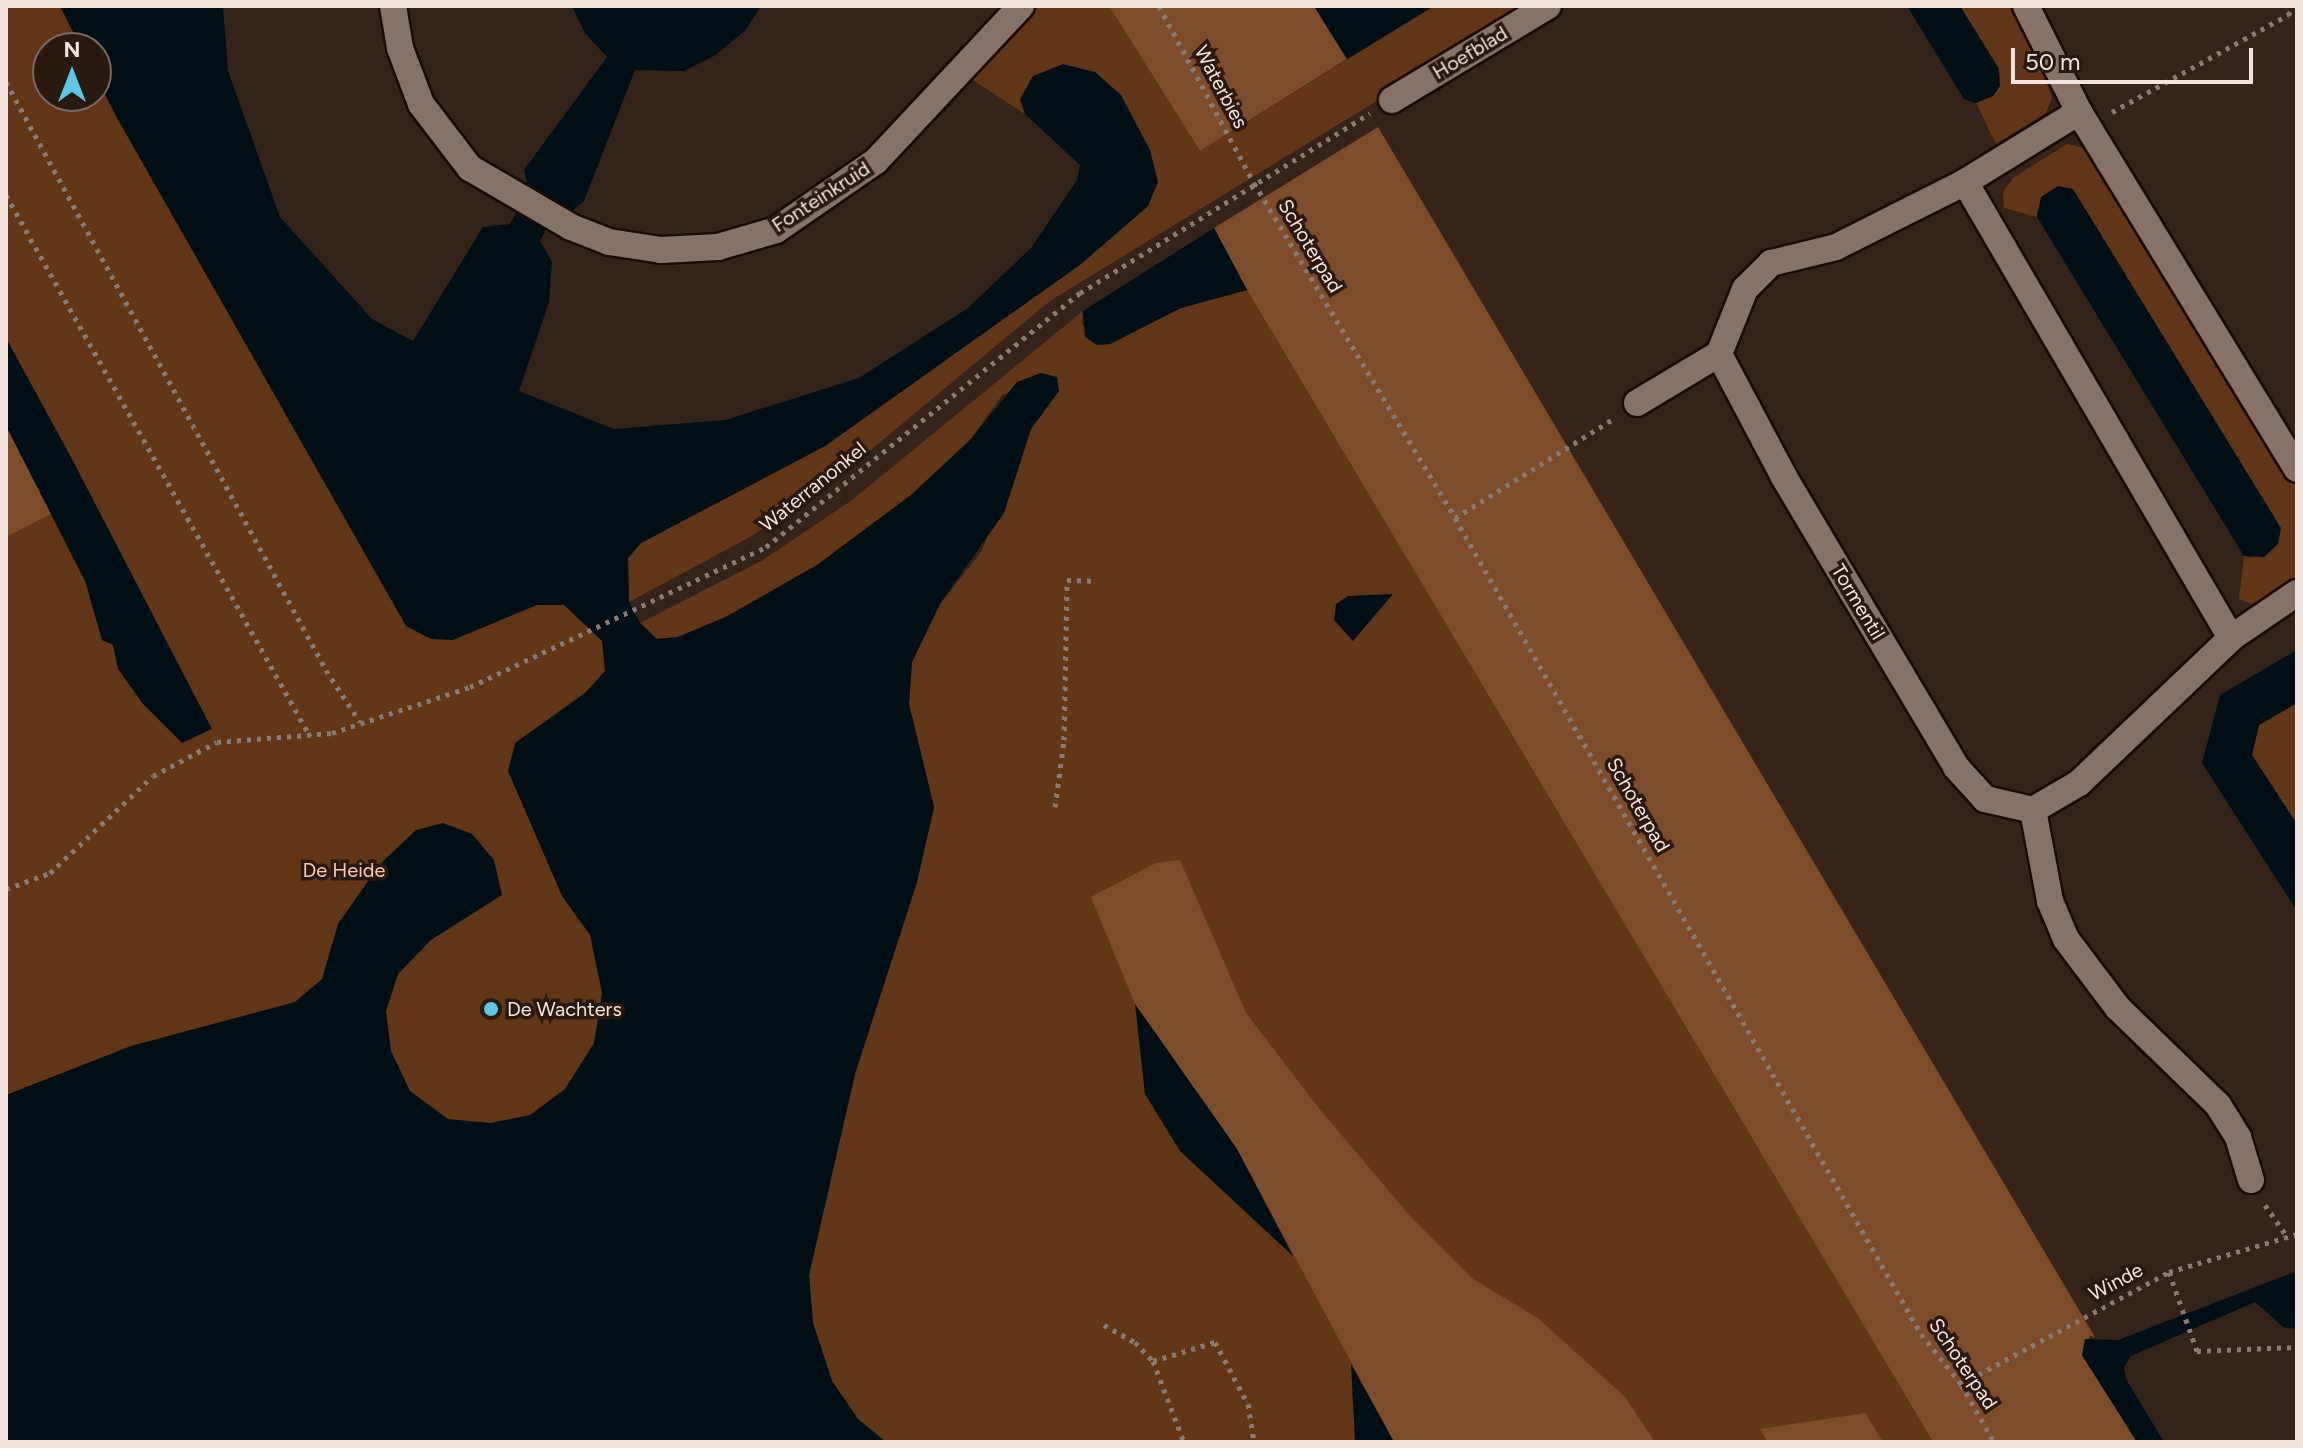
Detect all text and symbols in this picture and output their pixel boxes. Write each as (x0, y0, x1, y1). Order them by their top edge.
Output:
street label: Hoefblad (1428, 21, 1512, 85)
north arrow (32, 32, 112, 112)
scale bar (2015, 32, 2257, 82)
text: N (63, 36, 81, 63)
street label: Waterbies (1189, 41, 1253, 133)
text: 50 m (2025, 47, 2081, 76)
street label: Fonteinkruid (768, 157, 874, 237)
street label: Schoterpad (1273, 195, 1347, 297)
street label: Waterranonkel (755, 437, 871, 537)
street label: Tormentil (1826, 560, 1890, 644)
street label: Schoterpad (1601, 754, 1675, 856)
park label: De Heide (303, 858, 385, 882)
place label: De Wachters (507, 997, 622, 1021)
marker: De Wachters (482, 1000, 500, 1018)
street label: Winde (2085, 1258, 2147, 1306)
street label: Schoterpad (1924, 1314, 2002, 1414)

